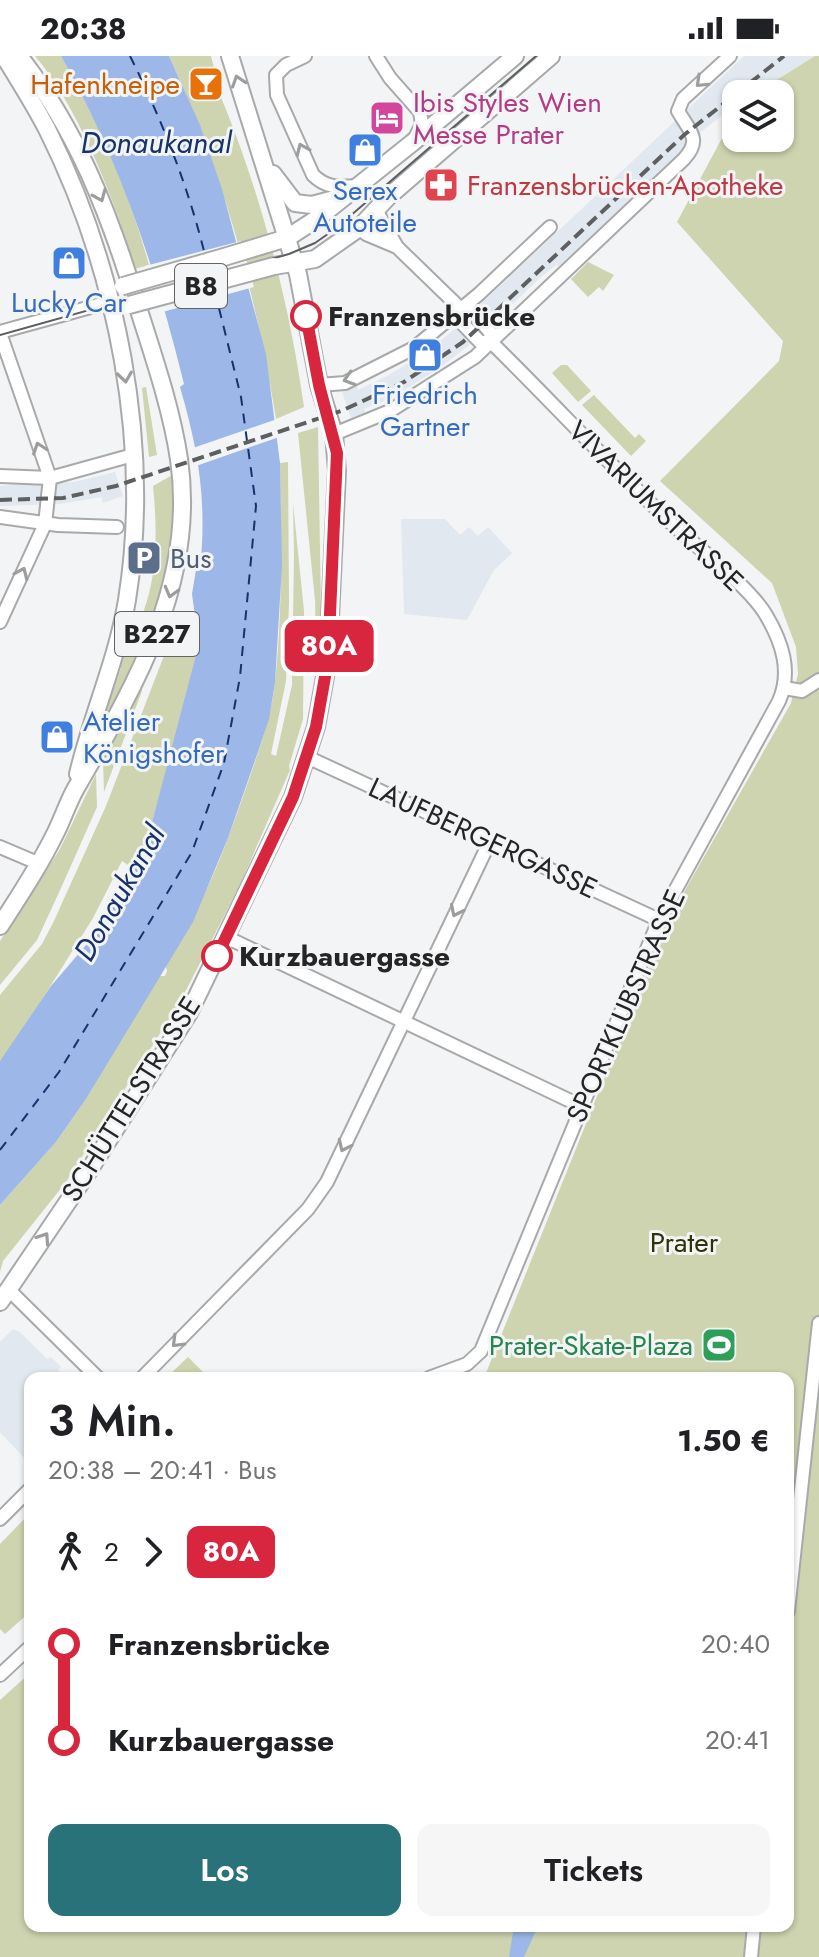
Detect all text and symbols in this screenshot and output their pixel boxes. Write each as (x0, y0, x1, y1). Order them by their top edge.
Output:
text: 20:38 (40, 7, 127, 50)
place label: Hafenkneipe (30, 64, 180, 105)
bar icon: Hafenkneipe (187, 65, 225, 103)
one-way arrow (696, 72, 710, 87)
one-way arrow (231, 75, 247, 88)
map controls (722, 80, 794, 152)
button: layers (722, 80, 794, 152)
place label: Ibis Styles Wien Messe Prater (413, 82, 602, 155)
hotel icon: Ibis Styles Wien Messe Prater (368, 99, 406, 137)
water label: Donaukanal (81, 121, 233, 164)
shop icon: Serex Autoteile (346, 131, 384, 169)
one-way arrow (296, 143, 312, 158)
place label: Franzensbrücken-Apotheke (467, 165, 784, 206)
pharmacy icon: Franzensbrücken-Apotheke (422, 166, 460, 204)
place label: Serex Autoteile (313, 170, 417, 243)
one-way arrow (90, 188, 107, 202)
shop icon: Lucky Car (50, 244, 88, 282)
road number: B8 (175, 264, 227, 308)
place label: Lucky Car (11, 282, 127, 323)
place label: Franzensbrücke (328, 296, 535, 337)
marker: Franzensbrücke (291, 301, 321, 331)
shop icon: Friedrich Gartner (406, 336, 444, 374)
one-way arrow (343, 370, 356, 386)
one-way arrow (116, 371, 133, 384)
place label: Friedrich Gartner (372, 374, 478, 447)
street label: VIVARIUMSTRASSE (559, 411, 753, 601)
one-way arrow (33, 441, 49, 455)
place label: Bus (170, 538, 212, 579)
parking icon: Bus (125, 539, 163, 577)
one-way arrow (13, 567, 29, 581)
one-way arrow (164, 585, 180, 599)
road number: B227 (115, 612, 199, 656)
line badge: 80A (283, 620, 375, 672)
text: 80A (301, 625, 357, 666)
place label: Atelier Königshofer (83, 701, 225, 774)
shop icon: Atelier Königshofer (38, 718, 76, 756)
street label: LAUFBERGERGASSE (362, 767, 604, 909)
water label: Donaukanal (63, 816, 176, 969)
street label: SPORTKLUBSTRASSE (556, 883, 696, 1129)
one-way arrow (450, 903, 466, 918)
place label: Kurzbauergasse (239, 936, 450, 977)
marker: Kurzbauergasse (202, 941, 232, 971)
street label: SCHÜTTELSTRASSE (51, 988, 211, 1210)
one-way arrow (338, 1138, 354, 1152)
park label: Prater (650, 1222, 719, 1263)
one-way arrow (34, 1232, 49, 1246)
place label: Prater-Skate-Plaza (489, 1325, 693, 1366)
sports icon: Prater-Skate-Plaza (700, 1326, 738, 1364)
one-way arrow (172, 1333, 186, 1347)
text: 3 Min. (48, 1389, 176, 1453)
text: 1.50 € (677, 1419, 770, 1462)
text: 20:38 – 20:41 · Bus (48, 1451, 277, 1489)
icon: walk (48, 1530, 92, 1574)
icon: forward (131, 1530, 175, 1574)
text: 80A (203, 1531, 259, 1572)
text: 2 (104, 1533, 119, 1571)
text: Franzensbrücke (108, 1623, 330, 1666)
text: 20:40 (701, 1625, 770, 1663)
text: Kurzbauergasse (108, 1719, 334, 1762)
text: 20:41 (705, 1721, 770, 1759)
button: Los (48, 1824, 401, 1916)
button: Tickets (417, 1824, 770, 1916)

